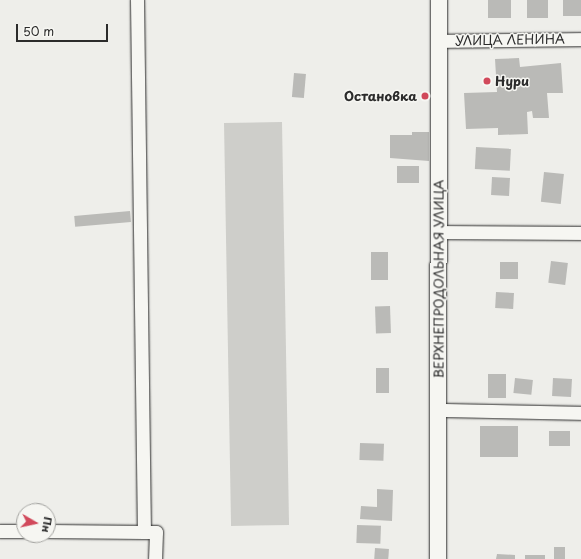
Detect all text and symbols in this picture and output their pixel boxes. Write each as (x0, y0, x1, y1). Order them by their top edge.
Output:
scale bar (18, 16, 110, 42)
text: 50 m (23, 22, 54, 40)
street label: УЛИЦА ЛЕНИНА (454, 31, 566, 49)
place label: Нури (495, 73, 529, 89)
marker: Нури (482, 76, 492, 86)
place label: Остановка (344, 88, 417, 104)
marker: Остановка (420, 91, 430, 101)
street label: ВЕРХНЕПРОДОЛЬНАЯ УЛИЦА (431, 180, 447, 378)
north arrow (16, 503, 56, 543)
text: Пн (38, 516, 57, 534)

